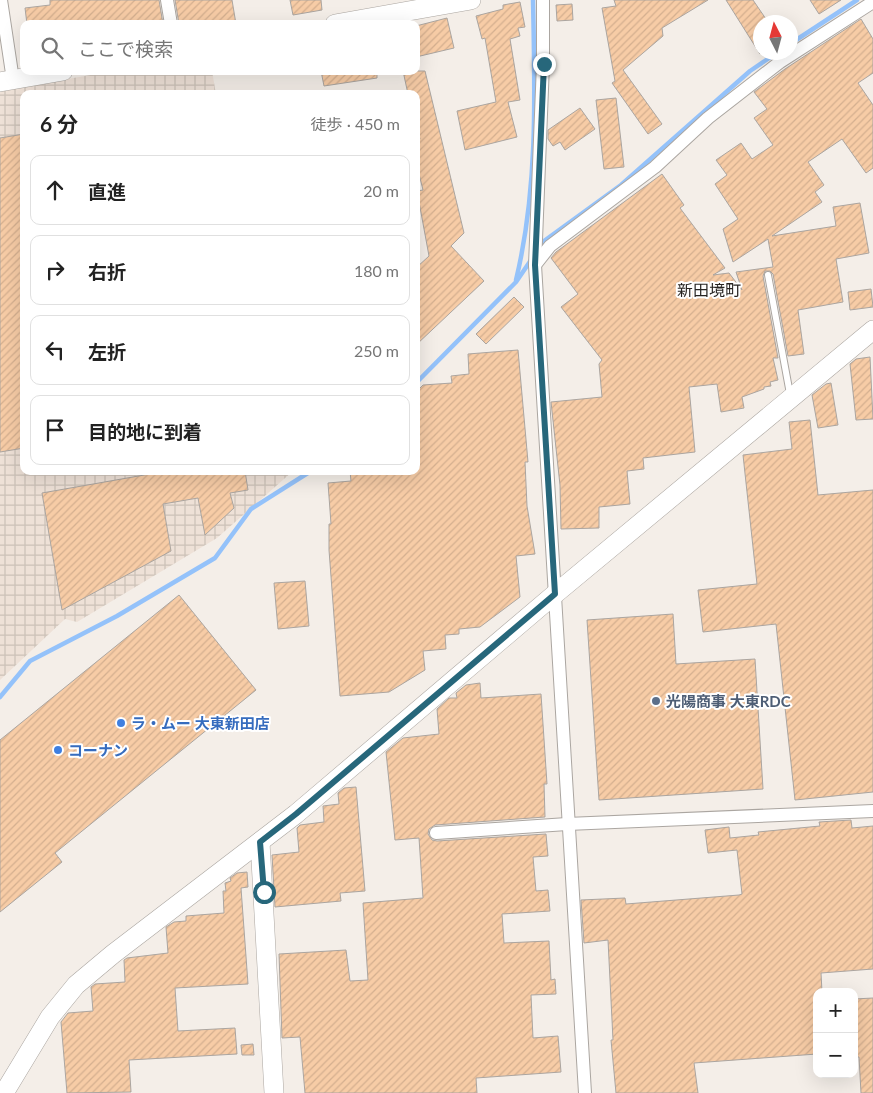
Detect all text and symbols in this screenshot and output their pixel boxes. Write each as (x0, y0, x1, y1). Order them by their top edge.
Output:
north arrow (753, 15, 798, 60)
search box (20, 20, 420, 75)
icon: search (38, 34, 66, 62)
text: ここで検索 (78, 37, 173, 60)
route end (533, 53, 556, 76)
text: 6 分 (40, 111, 78, 136)
text: 徒歩 · 450 m (311, 114, 400, 133)
icon: ahead (41, 176, 69, 204)
text: 直進 (88, 180, 126, 203)
text: 20 m (363, 181, 399, 200)
icon: right (41, 256, 69, 284)
text: 右折 (88, 260, 126, 283)
text: 180 m (354, 261, 399, 280)
district label: 新田境町 (677, 280, 741, 299)
icon: left (41, 336, 69, 364)
text: 左折 (88, 340, 126, 363)
text: 250 m (354, 341, 399, 360)
icon: arrive (41, 416, 69, 444)
text: 目的地に到着 (88, 420, 202, 443)
place label: 光陽商事 大東RDC (666, 692, 791, 710)
marker: 光陽商事 大東RDC (650, 695, 662, 707)
place label: ラ・ムー 大東新田店 (131, 714, 270, 732)
marker: ラ・ムー 大東新田店 (115, 717, 127, 729)
place label: コーナン (68, 741, 128, 759)
marker: コーナン (52, 744, 64, 756)
route start (253, 881, 276, 904)
map controls (813, 988, 858, 1078)
button: + (813, 988, 858, 1033)
button: − (813, 1033, 858, 1078)

